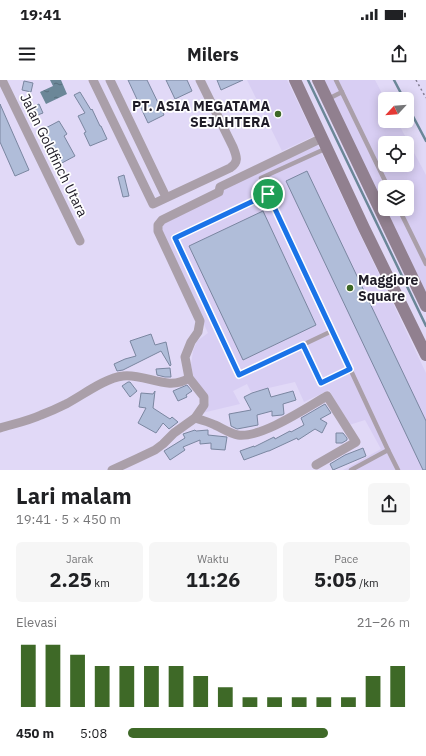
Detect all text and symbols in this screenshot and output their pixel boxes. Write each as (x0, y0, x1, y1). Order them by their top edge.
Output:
text: 19:41 (20, 5, 61, 24)
icon: menu (16, 43, 38, 65)
text: Milers (187, 43, 239, 66)
icon: share (388, 43, 410, 65)
street label: Jalan Goldfinch Utara (16, 90, 92, 220)
north arrow (378, 92, 414, 128)
map controls (378, 92, 414, 216)
place label: PT. ASIA MEGATAMA SEJAHTERA (132, 97, 270, 131)
marker: PT. ASIA MEGATAMA SEJAHTERA (273, 109, 283, 119)
button: locate (378, 136, 414, 172)
pin (251, 177, 285, 211)
button: layers (378, 180, 414, 216)
icon: arrive (257, 183, 279, 205)
place label: Maggiore Square (358, 271, 418, 305)
marker: Maggiore Square (345, 283, 355, 293)
text: Lari malam (16, 481, 132, 510)
button: share (368, 483, 410, 525)
text: 19:41 · 5 × 450 m (16, 511, 121, 528)
text: Jarak (66, 552, 93, 566)
text: Waktu (197, 552, 229, 566)
text: Pace (334, 552, 358, 566)
text: 2.25 (50, 566, 92, 593)
text: 11:26 (186, 566, 240, 593)
text: 5:05 (314, 566, 357, 593)
text: km (92, 576, 110, 590)
text: /km (357, 576, 379, 590)
text: Elevasi (16, 614, 57, 631)
text: 21–26 m (357, 614, 410, 631)
text: 450 m (16, 725, 54, 742)
text: 5:08 (80, 725, 107, 742)

